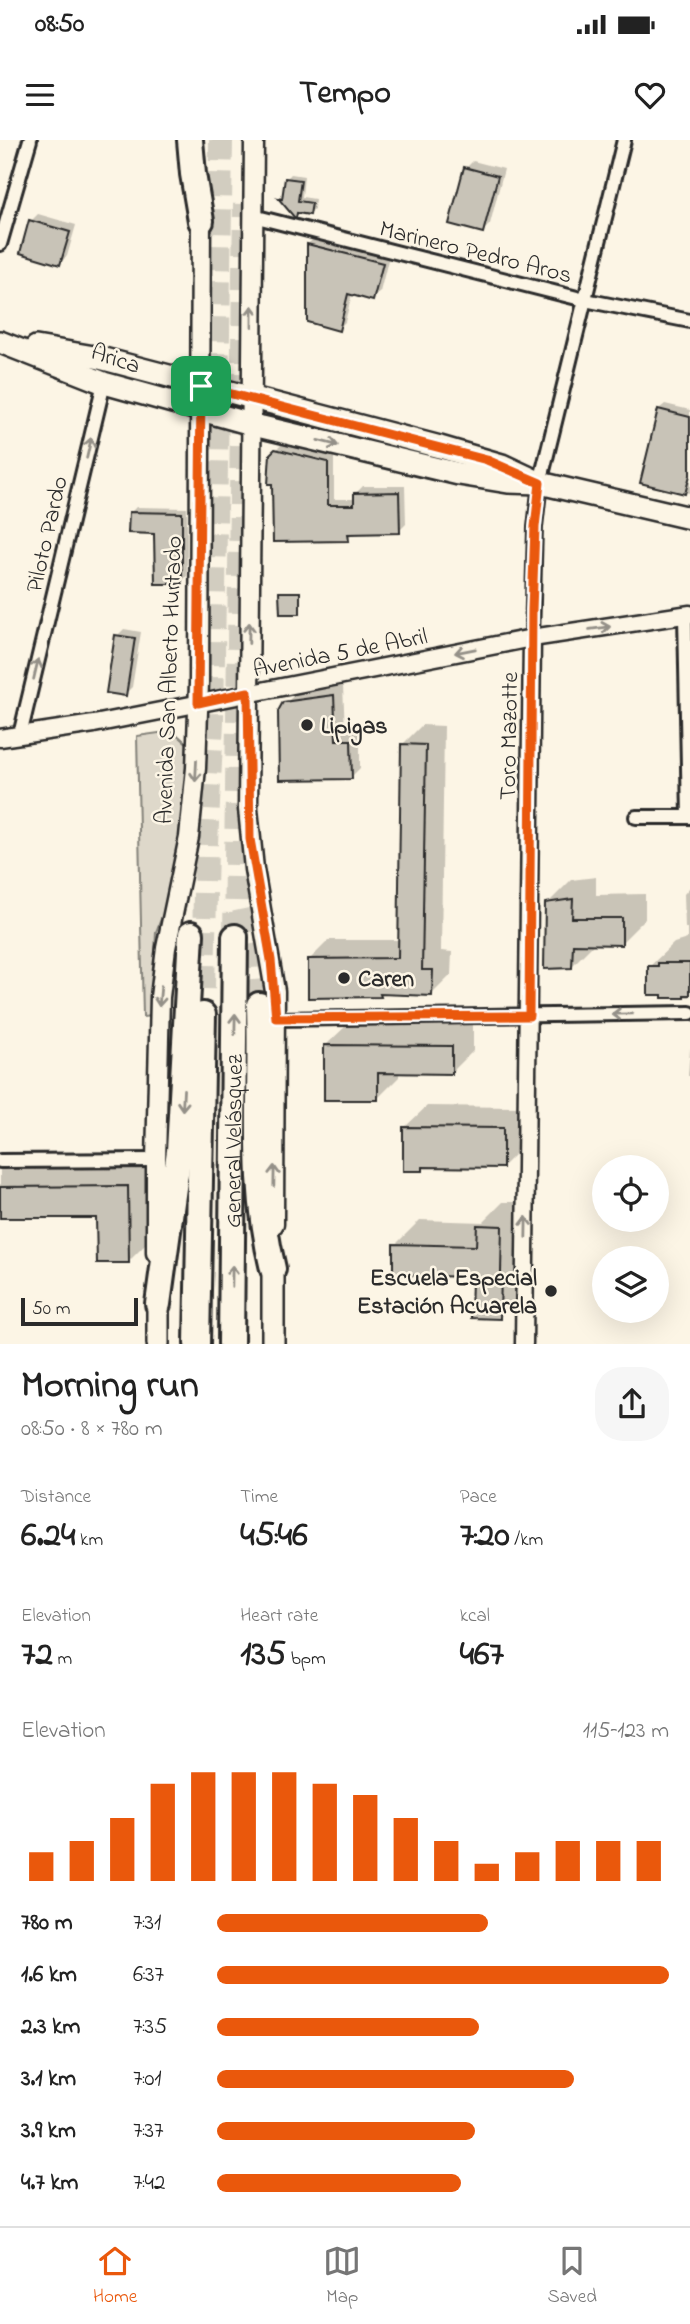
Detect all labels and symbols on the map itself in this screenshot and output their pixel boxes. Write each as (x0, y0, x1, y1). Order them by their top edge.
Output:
street label: Marinero Pedro Aros (375, 213, 575, 294)
one-way arrow (245, 304, 259, 327)
street label: Arica (86, 336, 144, 385)
pin (171, 356, 231, 416)
one-way arrow (83, 437, 96, 460)
one-way arrow (316, 437, 339, 450)
street label: Piloto Pardo (18, 473, 79, 596)
street label: Avenida San Alberto Hurtado (148, 535, 193, 825)
street label: Avenida 5 de Abril (250, 620, 431, 689)
one-way arrow (242, 621, 256, 644)
one-way arrow (588, 621, 611, 634)
one-way arrow (454, 645, 477, 658)
one-way arrow (30, 658, 43, 681)
street label: Toro Mazotte (492, 671, 529, 800)
place label: Lipigas (321, 710, 388, 746)
marker: Lipigas (299, 717, 315, 733)
one-way arrow (189, 759, 202, 782)
place label: Caren (358, 963, 414, 998)
marker: Caren (336, 970, 352, 986)
one-way arrow (153, 984, 166, 1006)
one-way arrow (611, 1008, 634, 1021)
one-way arrow (228, 1013, 241, 1036)
street label: General Velásquez (217, 1053, 254, 1228)
one-way arrow (176, 1088, 189, 1111)
one-way arrow (267, 1165, 281, 1188)
one-way arrow (519, 1216, 533, 1239)
place label: Escuela Especial Estación Acuarela (357, 1262, 537, 1325)
one-way arrow (225, 1265, 239, 1288)
marker: Escuela Especial Estación Acuarela (543, 1283, 559, 1299)
scale bar (21, 1295, 138, 1327)

